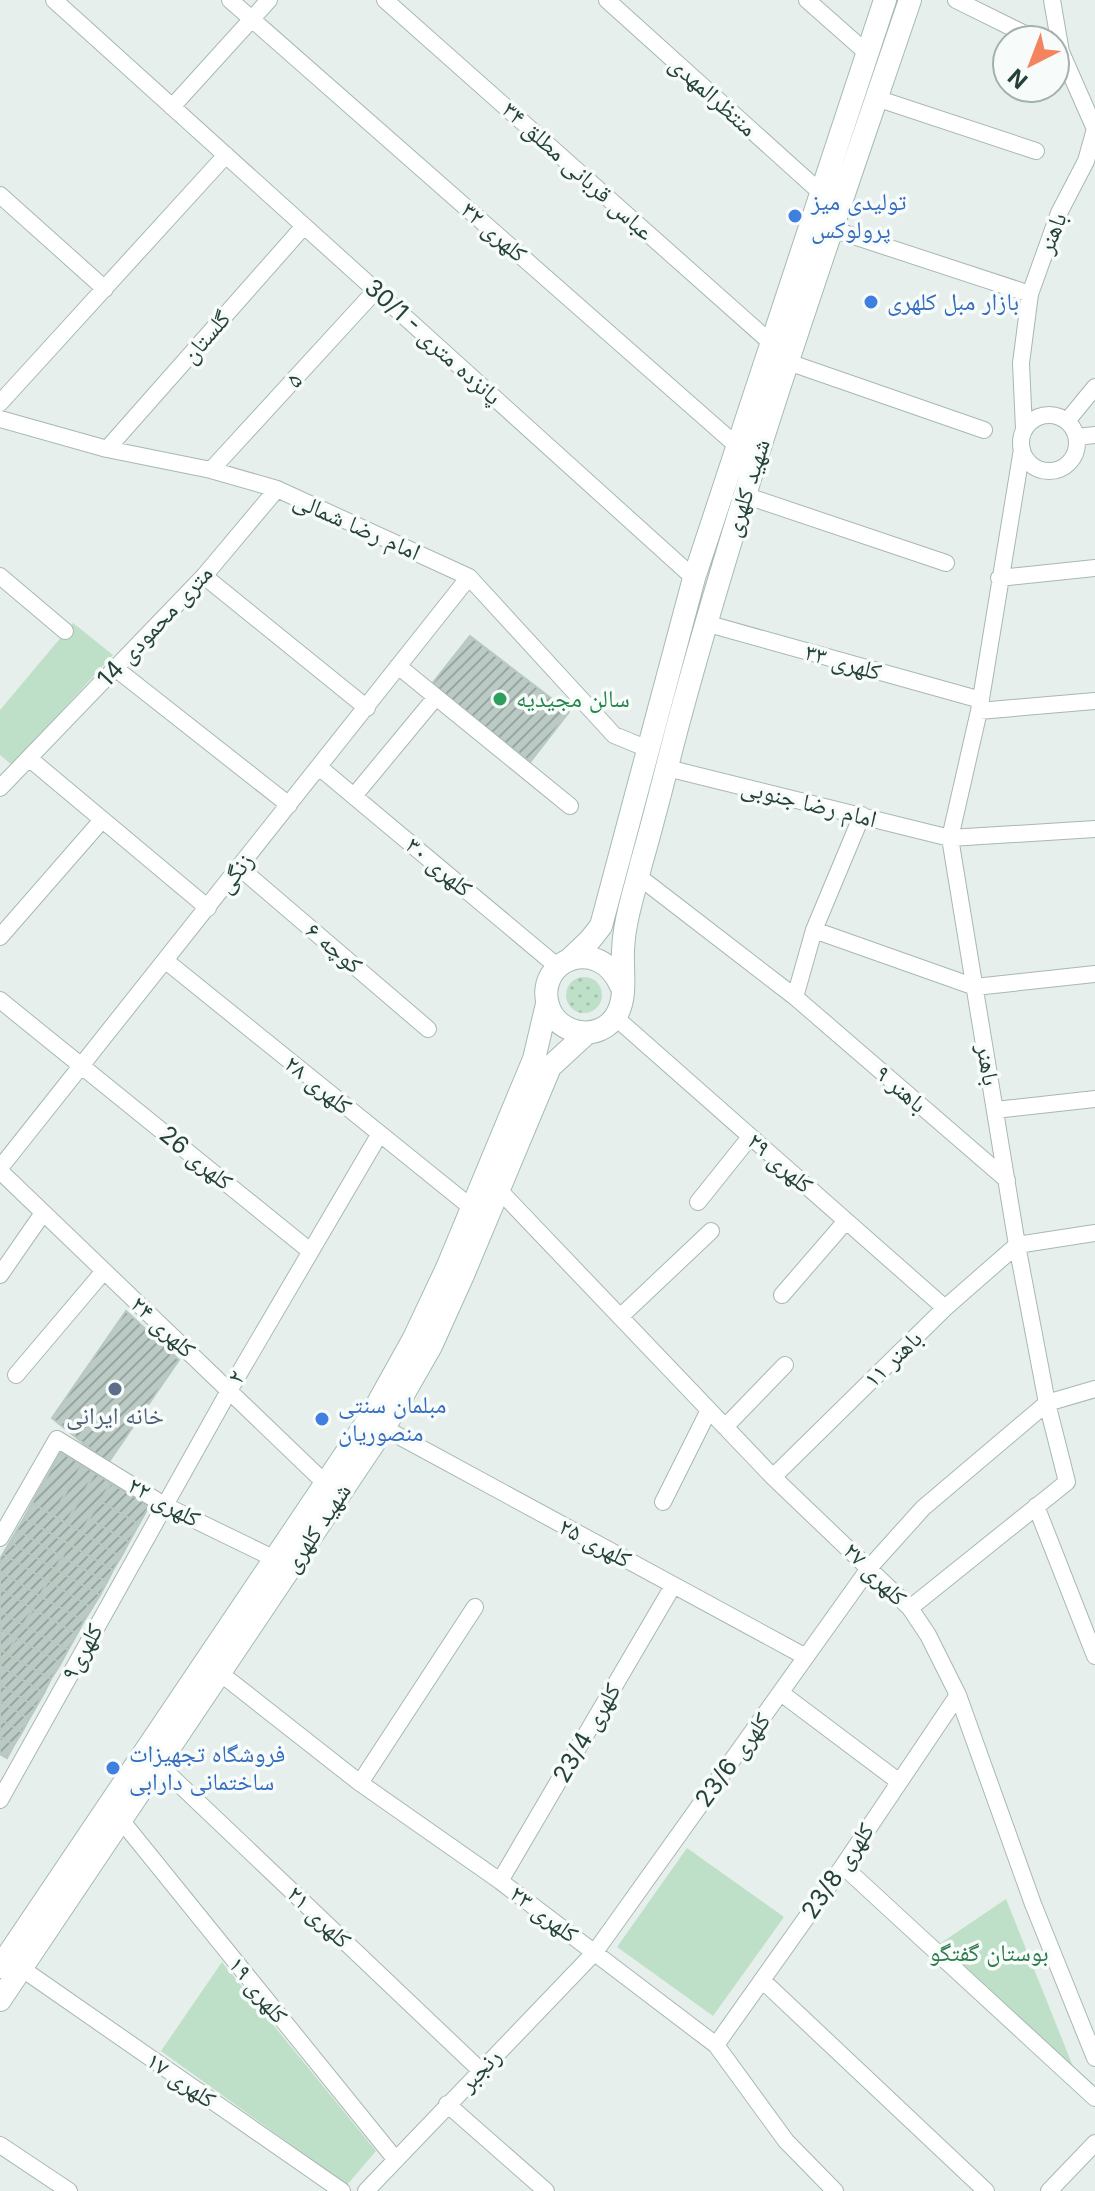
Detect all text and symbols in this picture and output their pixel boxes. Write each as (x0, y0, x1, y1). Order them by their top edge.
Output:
north arrow (991, 24, 1071, 104)
street label: منتظرالمهدی (664, 49, 763, 142)
text: N (1003, 64, 1033, 94)
street label: عباس قربانی مطلق ۳۴ (496, 95, 660, 246)
place label: تولیدی میز پرولوکس (810, 187, 906, 244)
street label: کلهری ۳۲ (455, 195, 533, 268)
marker: تولیدی میز پرولوکس (786, 207, 804, 225)
street label: باهنر (1030, 208, 1073, 258)
street label: 30/1 - پانزده متری (359, 273, 508, 411)
place label: بازار مبل کلهری (887, 287, 1019, 316)
marker: بازار مبل کلهری (862, 293, 880, 311)
street label: گلستان (175, 304, 236, 369)
street label: ۵ (279, 366, 308, 393)
street label: شهید کلهری (717, 435, 776, 540)
street label: امام رضا شمالی (289, 485, 425, 568)
street label: 14 متری محمودی (91, 559, 218, 692)
street label: کلهری ۳۳ (802, 637, 885, 686)
place label: سالن مجیدیه (516, 684, 630, 713)
marker: سالن مجیدیه (491, 690, 509, 708)
street label: امام رضا جنوبی (738, 772, 880, 835)
street label: کلهری ۳۰ (400, 830, 478, 903)
street label: زنگی (210, 847, 259, 899)
street label: ۶ کوچه (300, 916, 369, 980)
street label: باهنر (971, 1041, 1006, 1088)
street label: کلهری ۲۸ (279, 1049, 358, 1120)
street label: باهنر ۹ (870, 1058, 933, 1119)
street label: کلهری 26 (154, 1119, 239, 1196)
street label: کلهری ۲۹ (741, 1126, 819, 1199)
street label: کلهری ۲۴ (125, 1289, 202, 1364)
street label: باهنر ۱۱ (857, 1324, 928, 1393)
street label: ۲ (220, 1365, 251, 1389)
marker: خانه ایرانی (106, 1380, 124, 1398)
place label: مبلمان سنتی منصوریان (338, 1390, 447, 1447)
place label: خانه ایرانی (66, 1401, 164, 1430)
marker: مبلمان سنتی منصوریان (313, 1410, 331, 1428)
street label: کلهری ۲۲ (123, 1470, 205, 1533)
street label: شهید کلهری (276, 1478, 357, 1578)
street label: کلهری ۲۵ (554, 1511, 636, 1574)
street label: کلهری ۲۷ (838, 1536, 913, 1611)
street label: کلهری۹ (54, 1618, 109, 1685)
street label: کلهری 23/4 (547, 1678, 627, 1788)
street label: کلهری 23/6 (689, 1707, 776, 1812)
place label: فروشگاه تجهیزات ساختمانی دارابی (129, 1739, 285, 1796)
marker: فروشگاه تجهیزات ساختمانی دارابی (104, 1759, 122, 1777)
street label: کلهری 23/8 (795, 1817, 880, 1924)
street label: کلهری ۲۱ (281, 1879, 357, 1954)
street label: کلهری ۲۳ (504, 1879, 584, 1949)
park label: بوستان گفتگو (929, 1938, 1049, 1967)
street label: کلهری ۱۹ (223, 1950, 294, 2029)
street label: رنجبر (452, 2042, 507, 2098)
street label: کلهری ۱۷ (141, 2045, 222, 2114)

